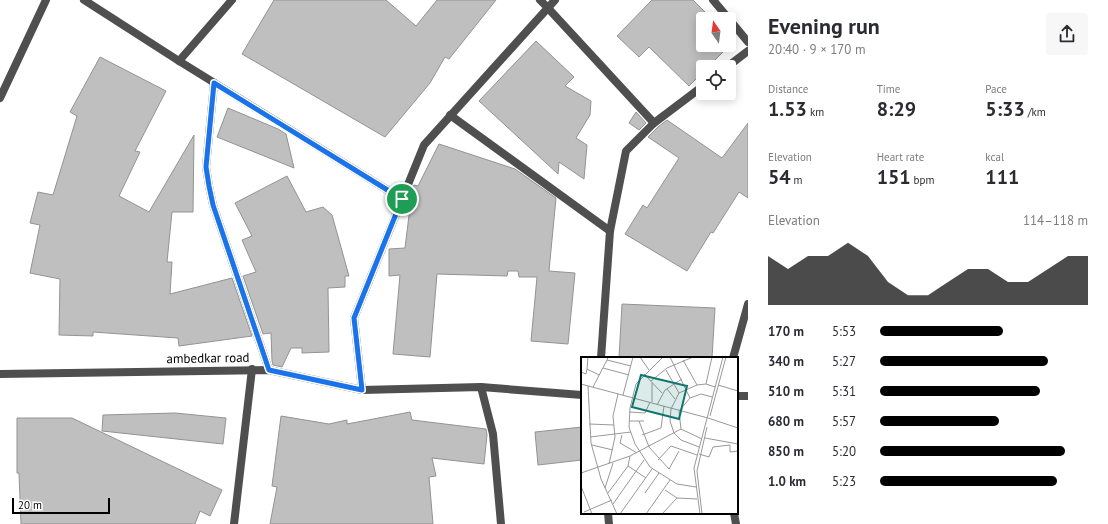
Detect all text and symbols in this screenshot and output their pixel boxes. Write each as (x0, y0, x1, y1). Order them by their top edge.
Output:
north arrow (696, 12, 736, 52)
map controls (696, 12, 736, 100)
text: Evening run (768, 12, 880, 40)
button: share (1046, 13, 1088, 55)
text: 20:40 · 9 × 170 m (768, 41, 865, 58)
button: locate (696, 60, 736, 100)
text: Distance (768, 82, 808, 96)
text: Time (877, 82, 900, 96)
text: Pace (985, 82, 1007, 96)
text: 1.53 (768, 96, 807, 122)
text: 8:29 (877, 96, 916, 122)
text: 5:33 (985, 96, 1025, 122)
text: km (807, 105, 824, 119)
text: /km (1025, 105, 1046, 119)
text: Elevation (768, 150, 812, 164)
text: Heart rate (877, 150, 924, 164)
text: kcal (985, 150, 1004, 164)
text: 54 (768, 164, 791, 190)
text: 151 (877, 164, 911, 190)
text: 111 (985, 164, 1019, 190)
text: m (791, 173, 803, 187)
text: bpm (911, 173, 934, 187)
pin (385, 182, 419, 216)
icon: arrive (391, 188, 413, 210)
text: Elevation (768, 212, 820, 229)
text: 114–118 m (1023, 212, 1088, 229)
text: 170 m (768, 323, 804, 340)
text: 5:53 (832, 323, 856, 340)
street label: ambedkar road (166, 349, 250, 367)
text: 340 m (768, 353, 804, 370)
text: 5:27 (832, 353, 856, 370)
inset map (581, 357, 738, 514)
text: 510 m (768, 383, 804, 400)
text: 5:31 (832, 383, 856, 400)
text: 680 m (768, 413, 804, 430)
text: 5:57 (832, 413, 856, 430)
text: 850 m (768, 443, 804, 460)
text: 5:20 (832, 443, 856, 460)
text: 1.0 km (768, 473, 806, 490)
text: 5:23 (832, 473, 856, 490)
scale bar (12, 496, 110, 515)
text: 20 m (18, 498, 42, 512)

